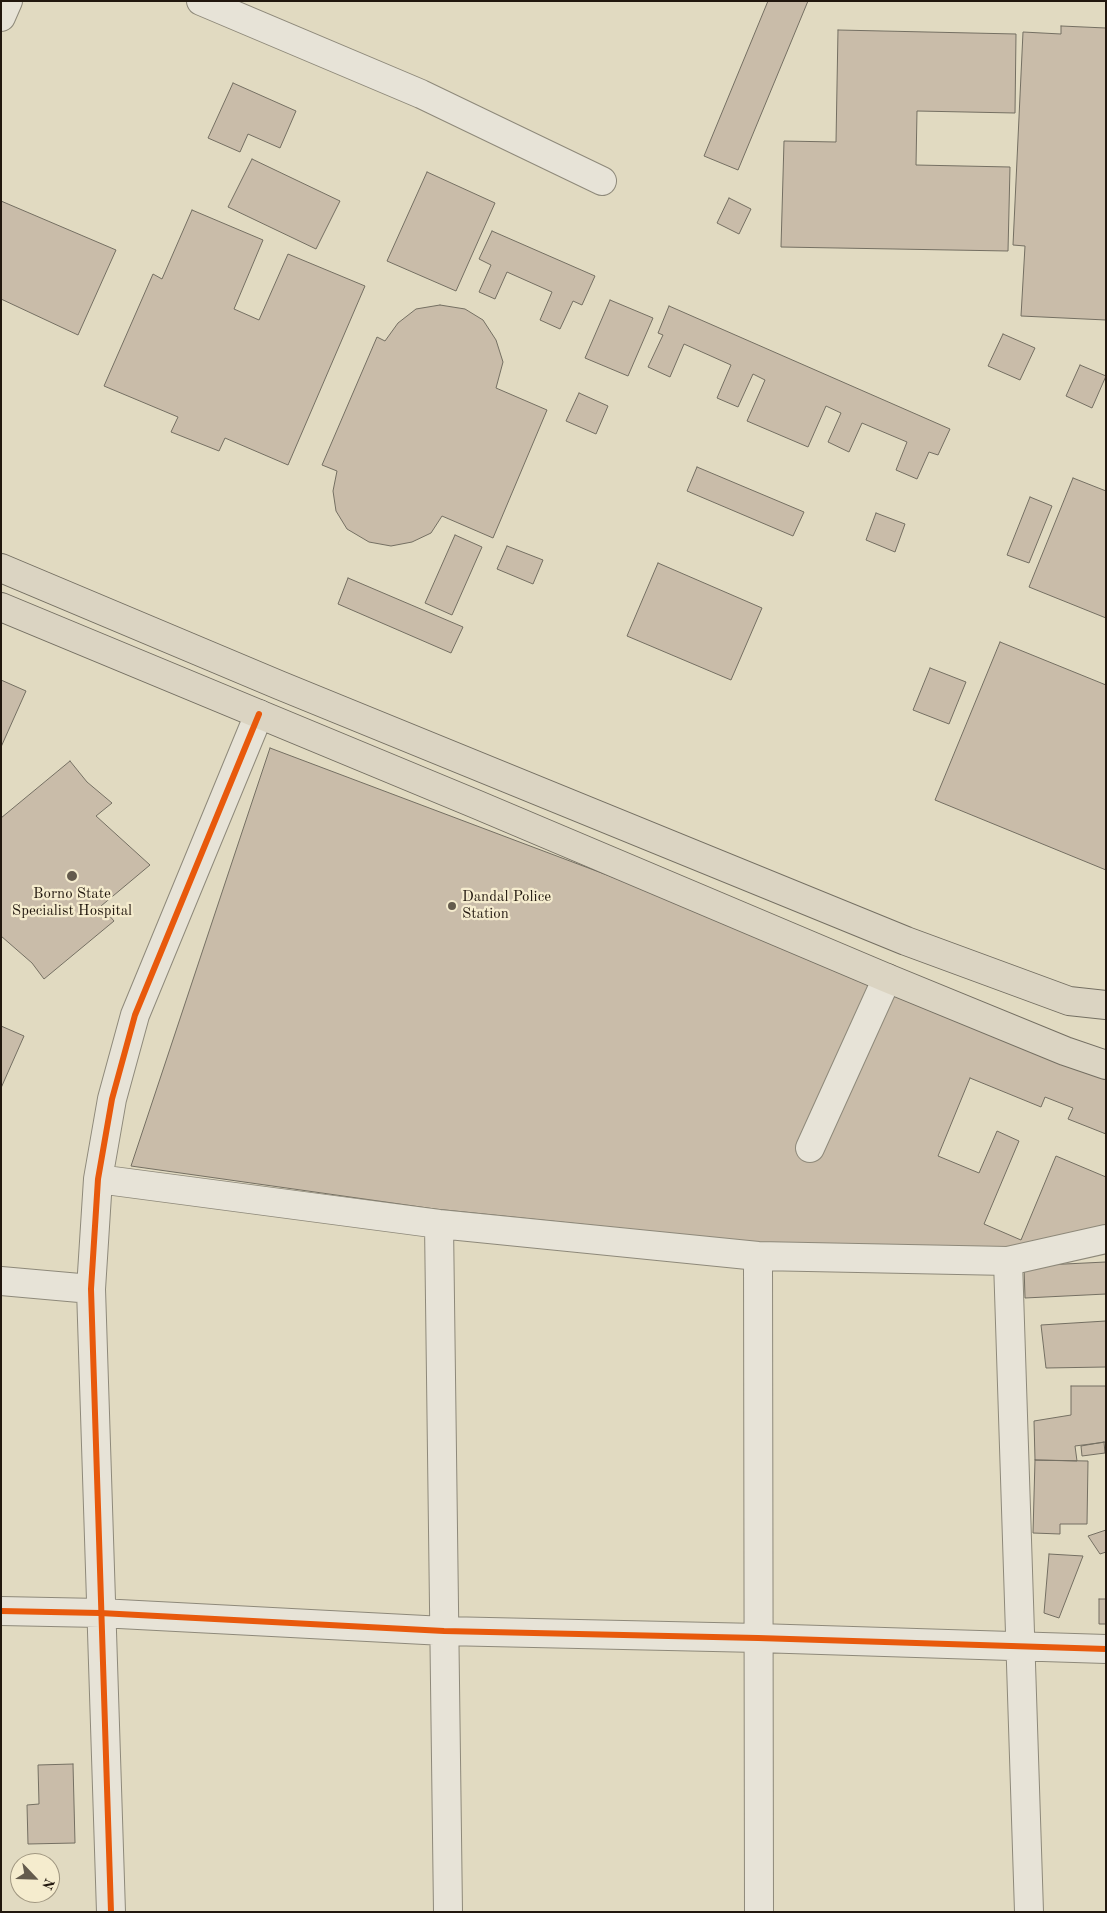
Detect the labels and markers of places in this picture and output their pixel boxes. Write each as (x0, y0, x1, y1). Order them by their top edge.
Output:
marker: Borno State Specialist Hospital (65, 869, 79, 883)
place label: Borno State Specialist Hospital (12, 885, 132, 920)
place label: Dandal Police Station (462, 888, 551, 923)
marker: Dandal Police Station (446, 900, 458, 912)

